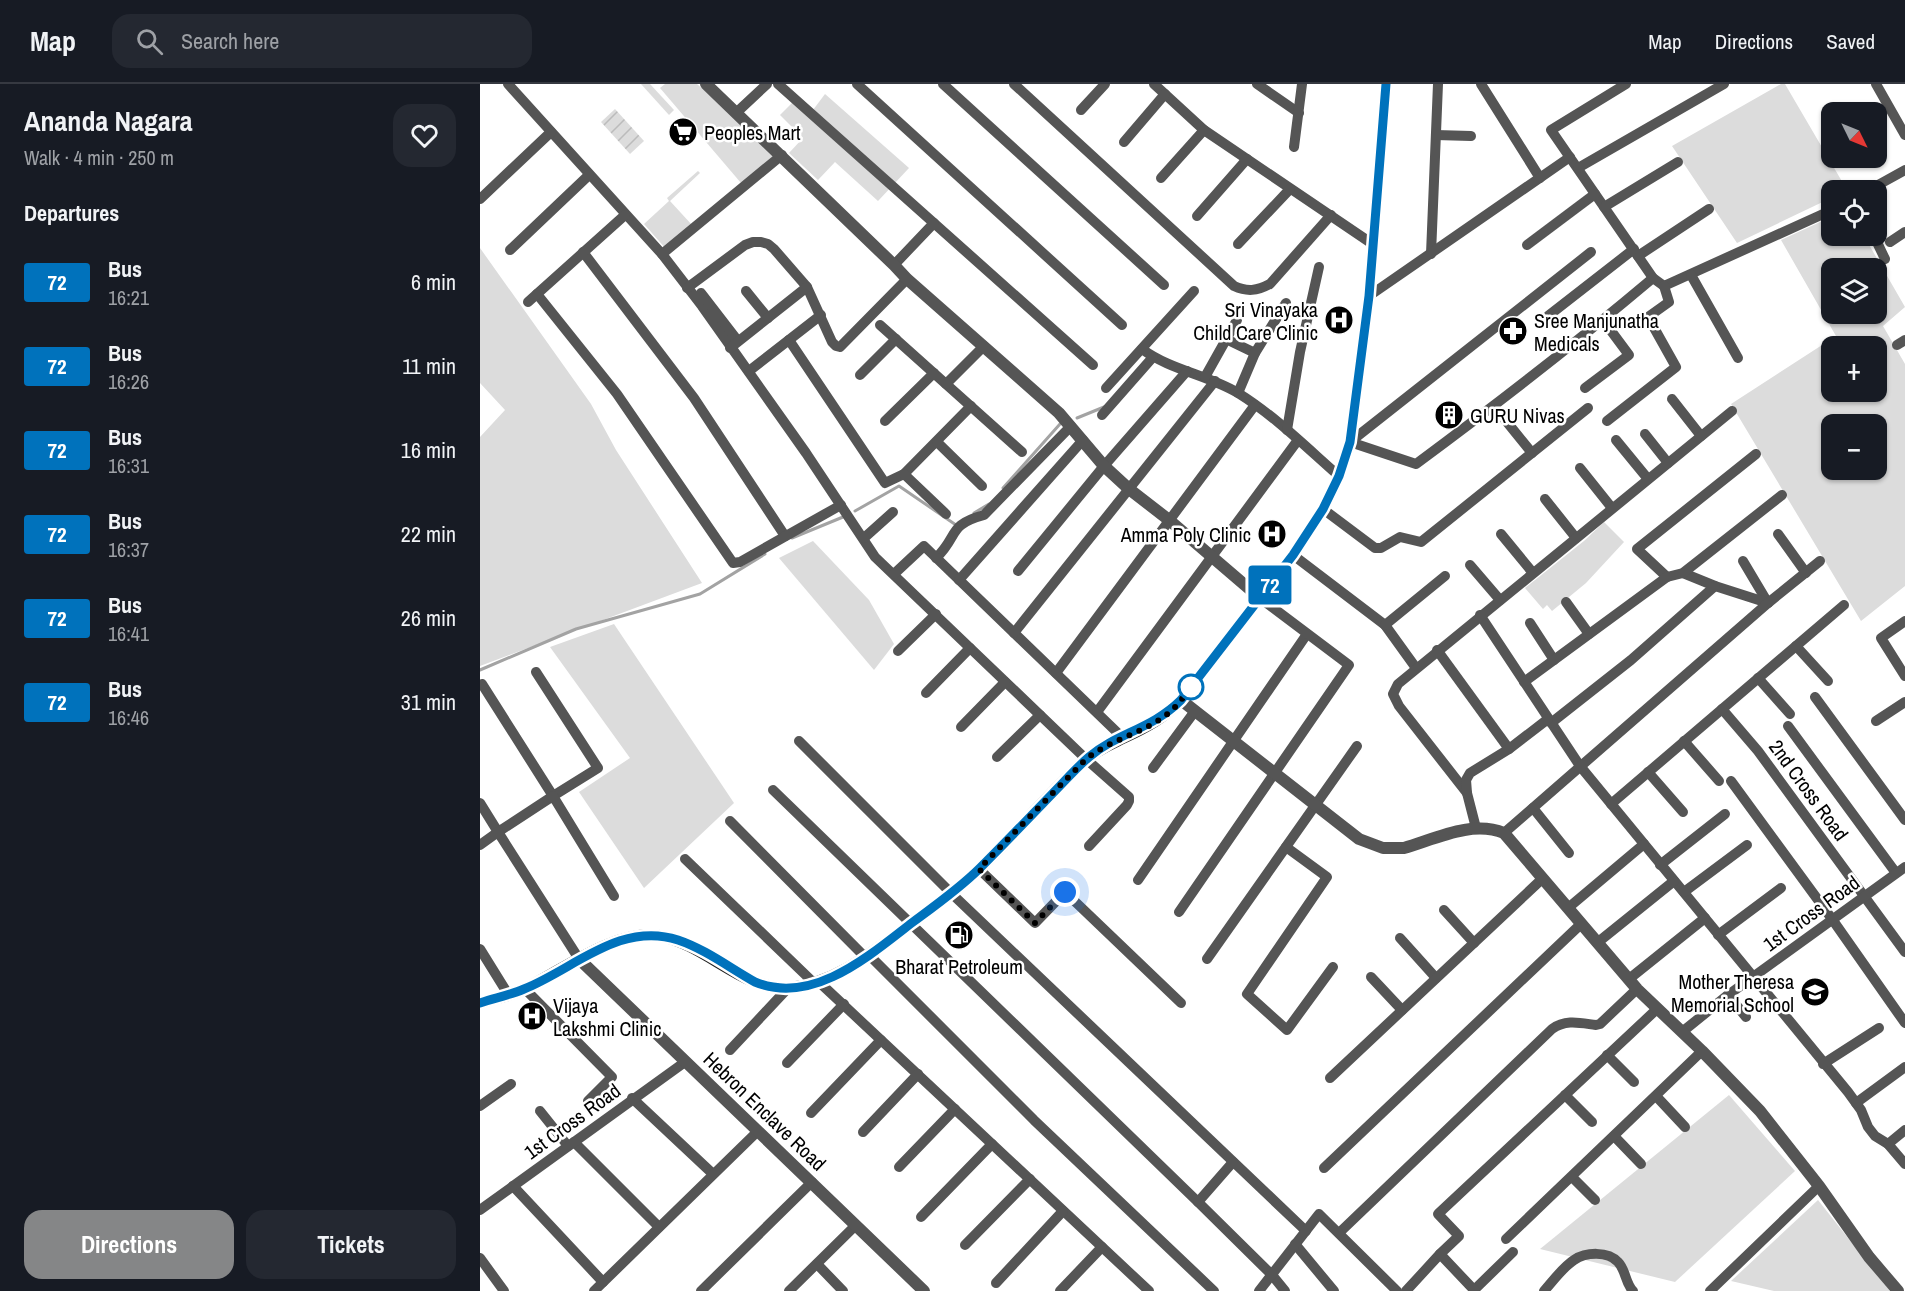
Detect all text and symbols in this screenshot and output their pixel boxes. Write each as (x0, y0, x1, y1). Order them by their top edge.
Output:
search box (112, 14, 532, 68)
text: Map (30, 22, 76, 60)
icon: search (133, 25, 166, 58)
text: Search here (181, 26, 279, 56)
text: Map (1648, 27, 1682, 56)
text: Directions (1715, 27, 1793, 56)
text: Saved (1826, 27, 1875, 56)
text: Ananda Nagara (24, 102, 192, 140)
north arrow (1821, 102, 1887, 168)
map controls (1821, 102, 1887, 480)
button: heart (393, 104, 456, 167)
supermarket icon: Peoples Mart (667, 116, 699, 148)
place label: Peoples Mart (704, 119, 801, 146)
text: Walk · 4 min · 250 m (24, 144, 174, 171)
button: locate (1821, 180, 1887, 246)
text: Departures (24, 198, 119, 228)
text: Bus (108, 254, 142, 284)
button: layers (1821, 258, 1887, 324)
text: 6 min (411, 267, 456, 297)
text: 72 (47, 268, 67, 297)
text: 16:21 (108, 284, 149, 311)
place label: Sri Vinayaka Child Care Clinic (1193, 296, 1318, 346)
hospital icon: Sri Vinayaka Child Care Clinic (1323, 304, 1355, 336)
place label: Sree Manjunatha Medicals (1534, 307, 1659, 357)
pharmacy icon: Sree Manjunatha Medicals (1497, 315, 1529, 347)
button: + (1821, 336, 1887, 402)
text: Bus (108, 338, 142, 368)
text: 11 min (402, 351, 456, 381)
text: 72 (47, 352, 67, 381)
text: 16:26 (108, 368, 149, 395)
building icon: GURU Nivas (1433, 399, 1465, 431)
place label: GURU Nivas (1470, 402, 1565, 429)
button: − (1821, 414, 1887, 480)
text: Bus (108, 422, 142, 452)
text: 16 min (401, 435, 456, 465)
text: 72 (47, 436, 67, 465)
text: 16:31 (108, 452, 149, 479)
text: Bus (108, 506, 142, 536)
hospital icon: Amma Poly Clinic (1256, 518, 1288, 550)
text: 22 min (401, 519, 456, 549)
text: 72 (47, 520, 67, 549)
place label: Amma Poly Clinic (1120, 521, 1251, 548)
text: 16:37 (108, 536, 149, 563)
line badge: 72 (1243, 566, 1297, 604)
text: 72 (1260, 571, 1280, 600)
text: Bus (108, 590, 142, 620)
text: 26 min (401, 603, 456, 633)
text: 72 (47, 604, 67, 633)
text: 16:41 (108, 620, 149, 647)
text: Bus (108, 674, 142, 704)
unlabelled marker (1178, 674, 1204, 700)
text: 31 min (401, 687, 456, 717)
text: 72 (47, 688, 67, 717)
text: 16:46 (108, 704, 149, 731)
street label: 2nd Cross Road (1763, 734, 1855, 846)
street label: 1st Cross Road (1757, 869, 1865, 957)
your location (1050, 877, 1080, 907)
fuel station icon: Bharat Petroleum (943, 919, 975, 951)
place label: Bharat Petroleum (895, 953, 1023, 980)
place label: Mother Theresa Memorial School (1671, 968, 1794, 1018)
school or university icon: Mother Theresa Memorial School (1799, 976, 1831, 1008)
place label: Vijaya Lakshmi Clinic (553, 992, 661, 1042)
hospital icon: Vijaya Lakshmi Clinic (516, 1000, 548, 1032)
street label: Hebron Enclave Road (698, 1046, 832, 1176)
street label: 1st Cross Road (518, 1077, 626, 1165)
button: Directions (24, 1210, 234, 1279)
button: Tickets (246, 1210, 456, 1279)

